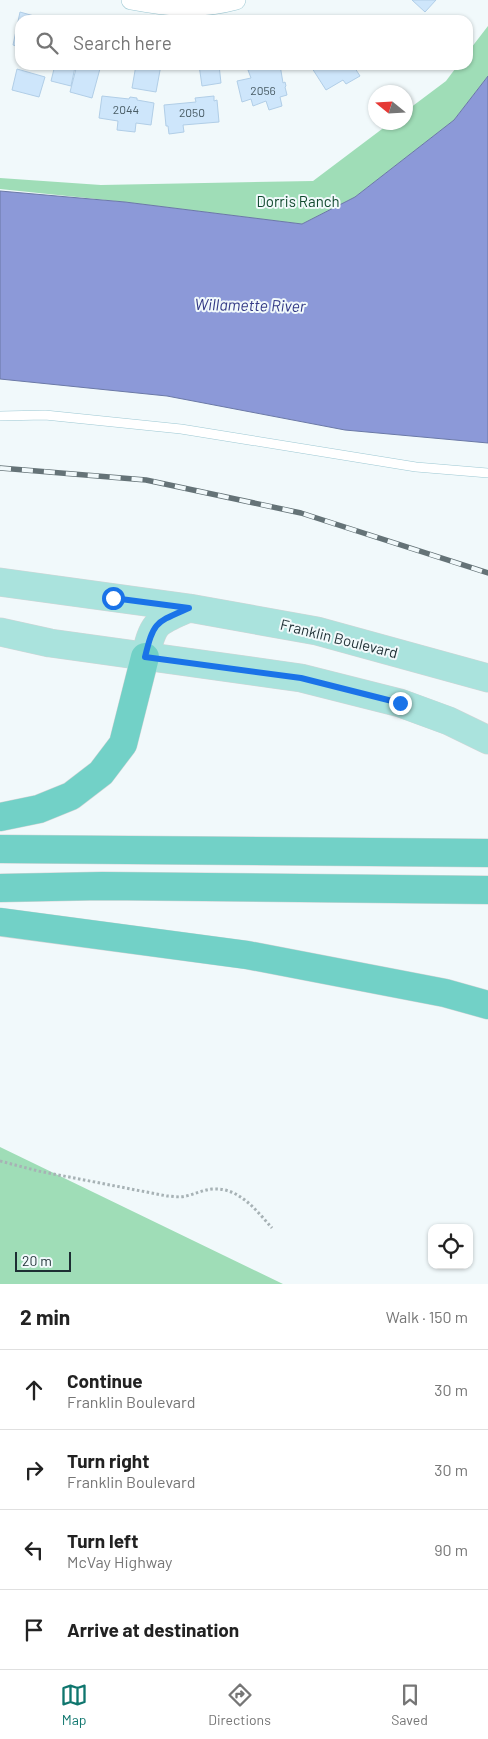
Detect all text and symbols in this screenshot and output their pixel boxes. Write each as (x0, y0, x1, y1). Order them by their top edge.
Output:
search box (15, 15, 473, 70)
icon: search (33, 29, 61, 57)
text: Search here (73, 31, 172, 54)
house number: 2056 (250, 83, 276, 97)
north arrow (368, 85, 413, 130)
house number: 2044 (113, 102, 139, 116)
house number: 2050 (179, 105, 205, 119)
park label: Dorris Ranch (256, 192, 340, 210)
water label: Willamette River (194, 294, 307, 315)
route start (102, 587, 125, 610)
street label: Franklin Boulevard (279, 615, 400, 661)
route end (389, 692, 412, 715)
map controls (428, 1224, 473, 1269)
button: locate (428, 1224, 473, 1269)
scale bar (15, 1249, 71, 1272)
text: 20 m (22, 1252, 52, 1269)
text: 2 min (20, 1304, 70, 1329)
text: Walk · 150 m (386, 1307, 468, 1326)
text: Continue (67, 1369, 143, 1392)
icon: ahead (20, 1376, 48, 1404)
text: 30 m (434, 1380, 468, 1399)
text: Franklin Boulevard (67, 1392, 195, 1411)
text: Turn right (67, 1449, 149, 1472)
icon: right (20, 1456, 48, 1484)
text: 30 m (434, 1460, 468, 1479)
text: Franklin Boulevard (67, 1472, 195, 1491)
text: Turn left (67, 1529, 138, 1552)
icon: left (20, 1536, 48, 1564)
text: 90 m (434, 1540, 468, 1559)
text: McVay Highway (67, 1552, 172, 1571)
icon: arrive (20, 1616, 48, 1644)
text: Arrive at destination (67, 1618, 239, 1641)
tab: Map (60, 1681, 88, 1728)
tab: Directions (208, 1681, 271, 1728)
tab: Saved (391, 1681, 428, 1728)

